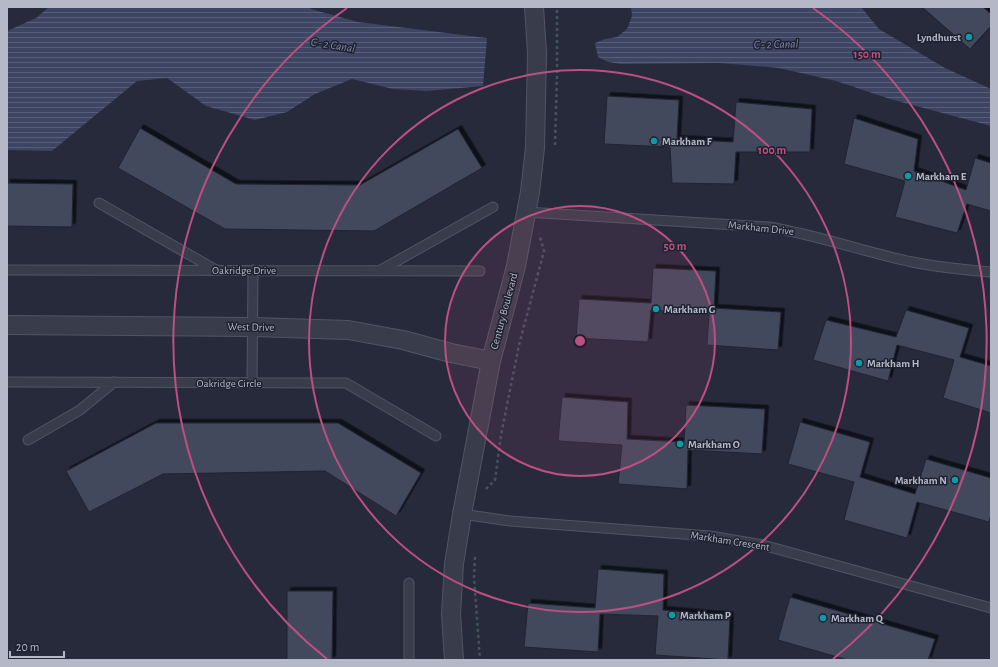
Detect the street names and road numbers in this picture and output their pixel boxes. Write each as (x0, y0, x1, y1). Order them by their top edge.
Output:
street label: Markham Drive (727, 219, 795, 237)
street label: Oakridge Drive (212, 265, 276, 276)
street label: Century Boulevard (488, 271, 520, 350)
street label: West Drive (228, 321, 274, 333)
street label: Oakridge Circle (196, 378, 262, 389)
street label: Markham Crescent (690, 529, 771, 553)

